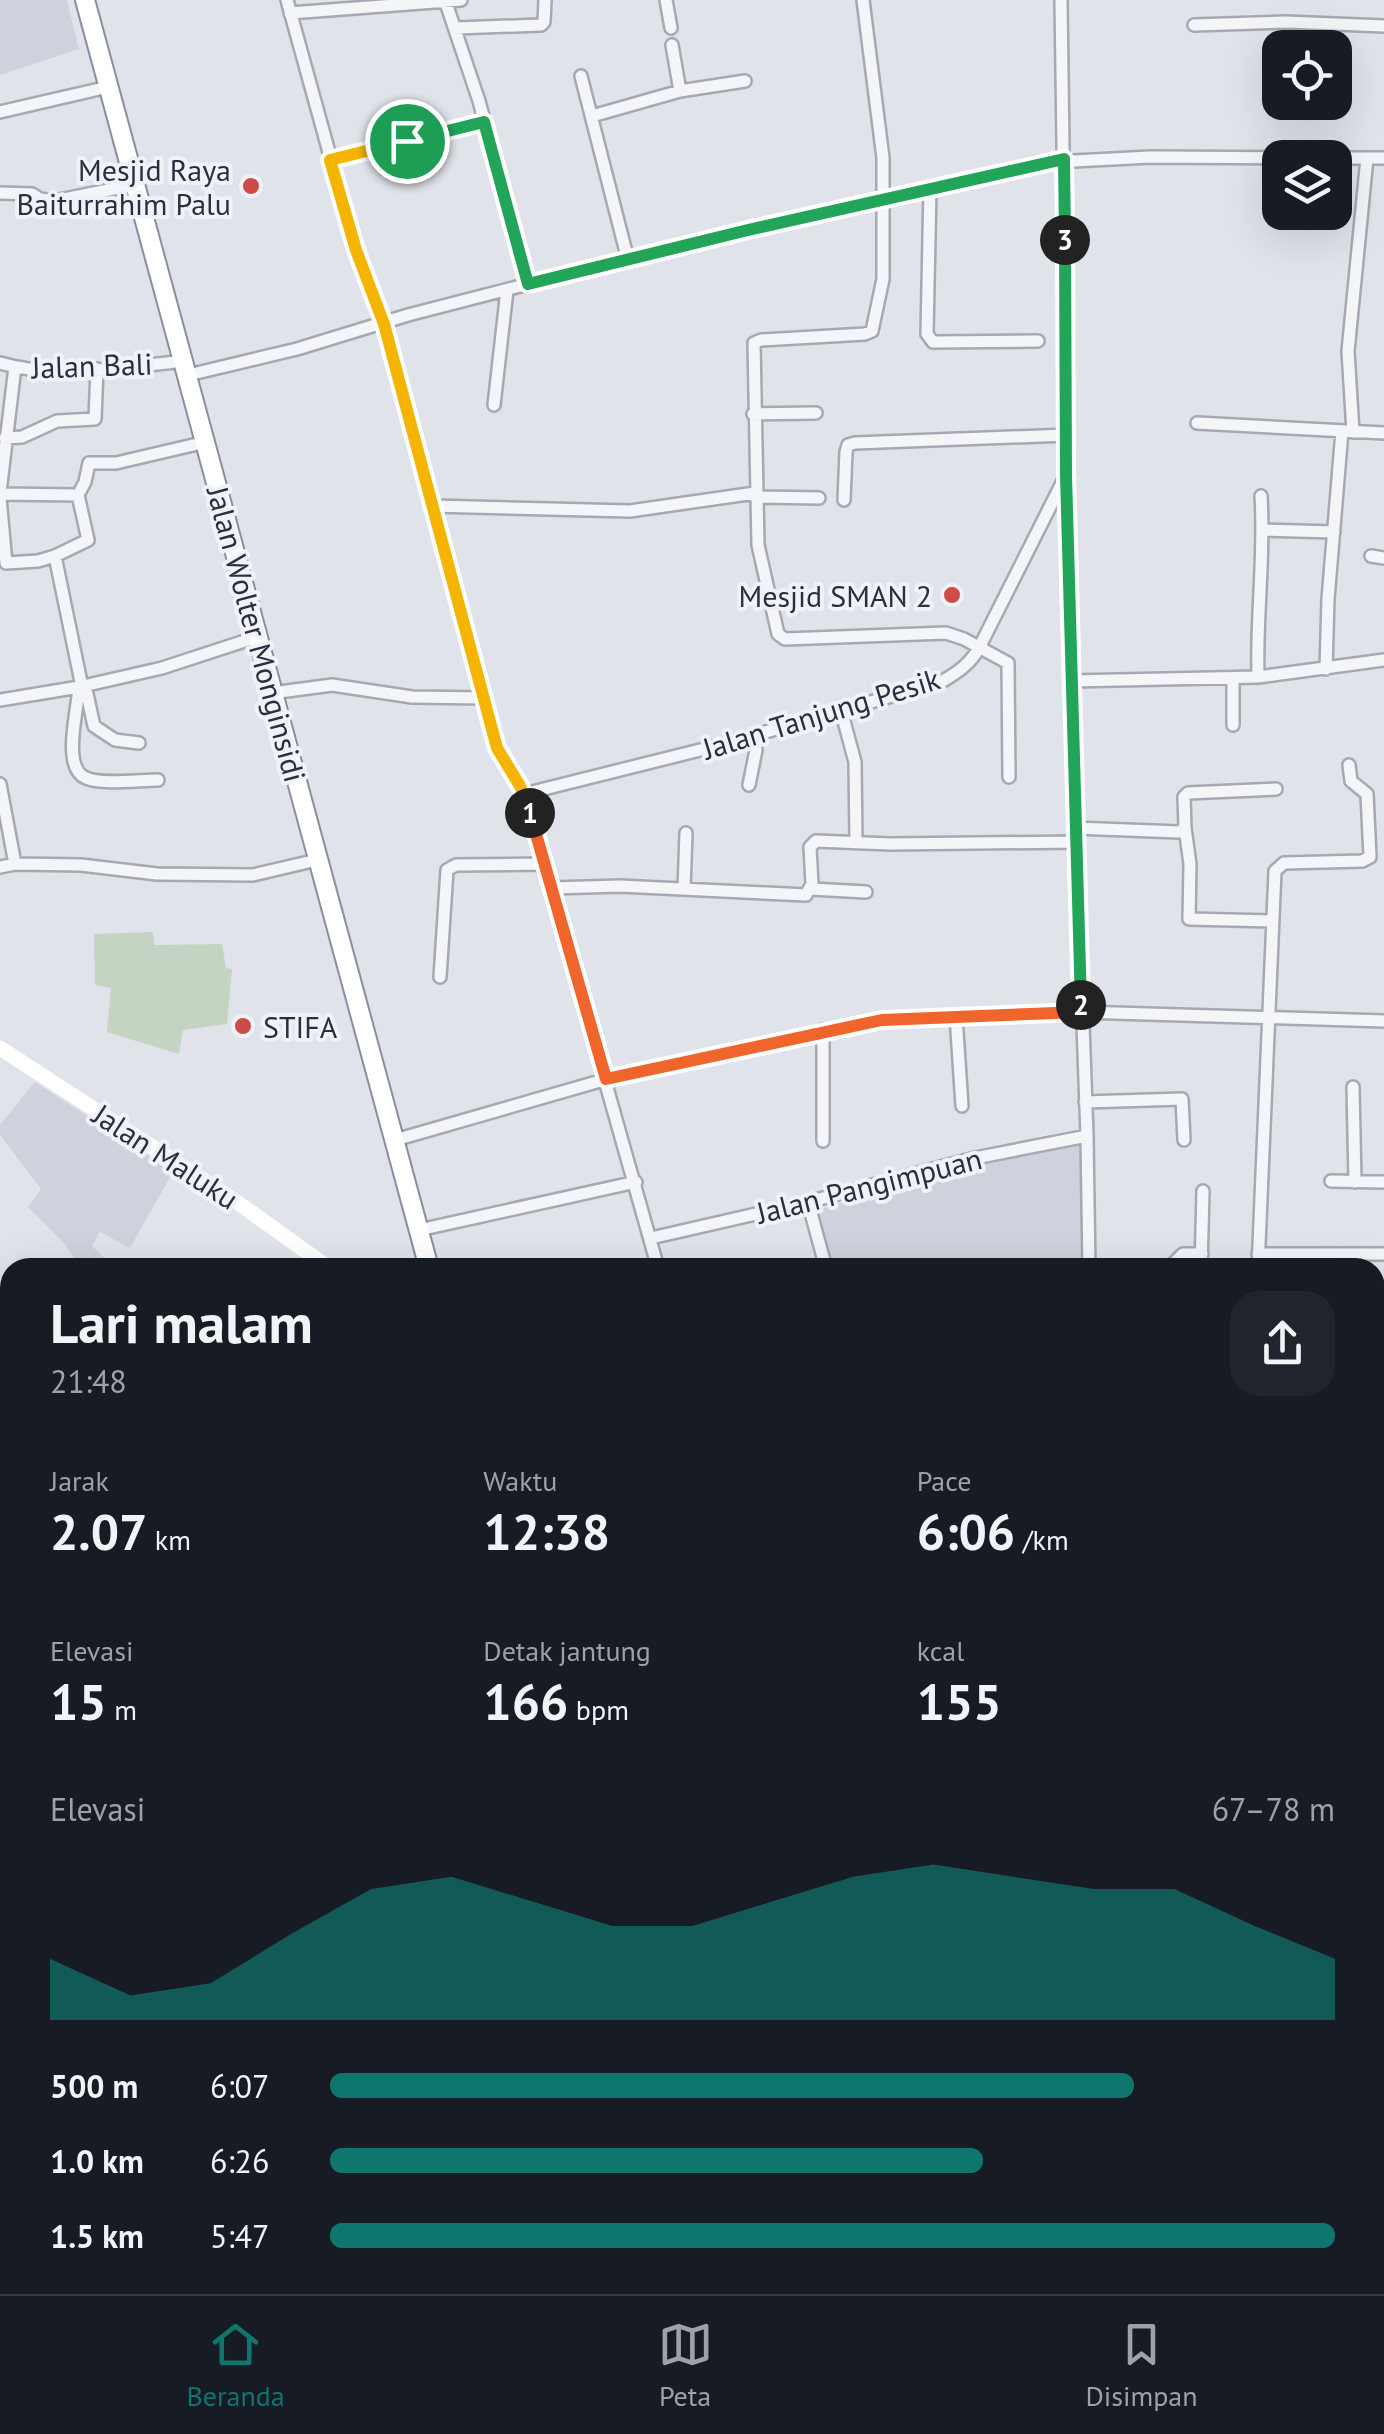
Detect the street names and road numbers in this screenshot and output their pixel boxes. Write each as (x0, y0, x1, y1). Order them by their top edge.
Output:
street label: Jalan Bali (29, 343, 153, 387)
street label: Jalan Wolter Monginsidi (198, 480, 315, 786)
street label: Jalan Tanjung Pesik (696, 658, 945, 768)
street label: Jalan Maluku (84, 1093, 246, 1217)
street label: Jalan Pangimpuan (750, 1138, 986, 1232)

